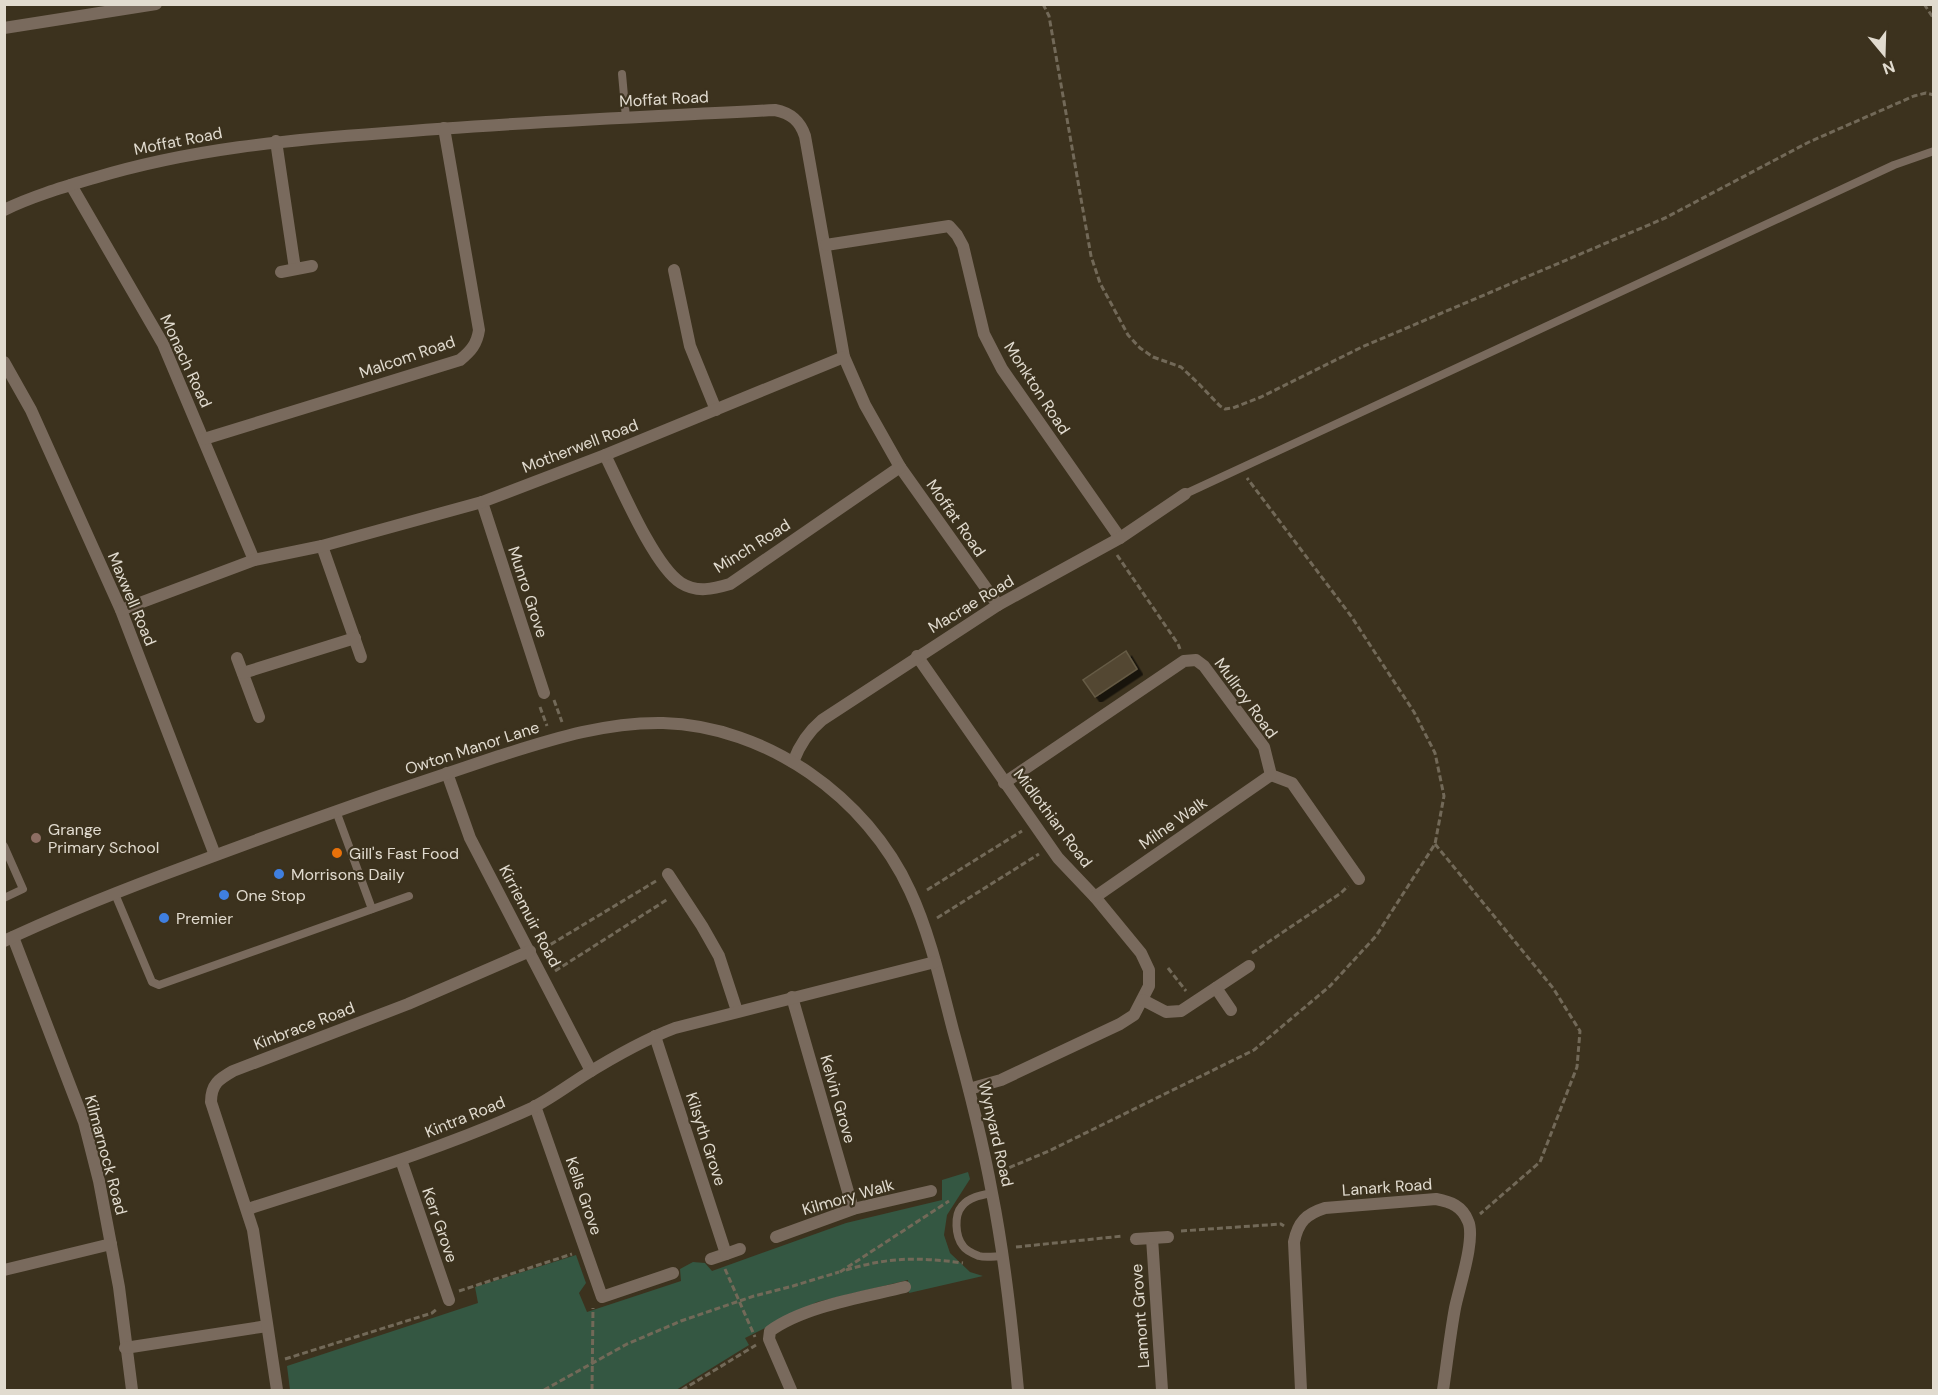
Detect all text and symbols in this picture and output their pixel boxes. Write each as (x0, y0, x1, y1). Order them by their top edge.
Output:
north arrow (1854, 24, 1914, 84)
text: N (1880, 56, 1898, 80)
street label: Moffat Road (619, 86, 709, 112)
street label: Moffat Road (132, 122, 224, 160)
street label: Monach Road (155, 311, 217, 411)
street label: Malcom Road (356, 331, 458, 383)
street label: Monkton Road (999, 338, 1075, 438)
street label: Motherwell Road (519, 414, 641, 478)
street label: Moffat Road (922, 475, 990, 561)
street label: Minch Road (710, 514, 794, 578)
street label: Munro Grove (503, 544, 553, 640)
street label: Maxwell Road (103, 549, 161, 649)
street label: Macrae Road (924, 570, 1018, 638)
street label: Mullroy Road (1210, 654, 1282, 742)
street label: Owton Manor Lane (402, 716, 542, 780)
street label: Midlothian Road (1009, 764, 1097, 872)
street label: Milne Walk (1135, 792, 1211, 854)
place label: Grange Primary School (48, 819, 159, 858)
marker: Grange Primary School (29, 831, 43, 845)
place label: Gill's Fast Food (349, 843, 459, 864)
marker: Gill's Fast Food (330, 846, 344, 860)
street label: Kirriemuir Road (494, 861, 566, 971)
place label: Morrisons Daily (291, 864, 405, 885)
marker: Morrisons Daily (272, 867, 286, 881)
place label: One Stop (236, 885, 306, 906)
marker: One Stop (217, 888, 231, 902)
place label: Premier (176, 908, 233, 929)
marker: Premier (157, 911, 171, 925)
street label: Kinbrace Road (250, 997, 358, 1055)
street label: Kelvin Grove (815, 1052, 861, 1146)
street label: Wynyard Road (974, 1079, 1018, 1189)
street label: Kilsyth Grove (681, 1090, 731, 1188)
street label: Kintra Road (422, 1091, 508, 1143)
street label: Kilmarnock Road (80, 1093, 132, 1217)
street label: Kells Grove (561, 1154, 607, 1238)
street label: Lanark Road (1341, 1173, 1433, 1201)
street label: Kilmory Walk (800, 1174, 896, 1220)
street label: Kerr Grove (417, 1185, 463, 1265)
street label: Lamont Grove (1126, 1263, 1154, 1369)

